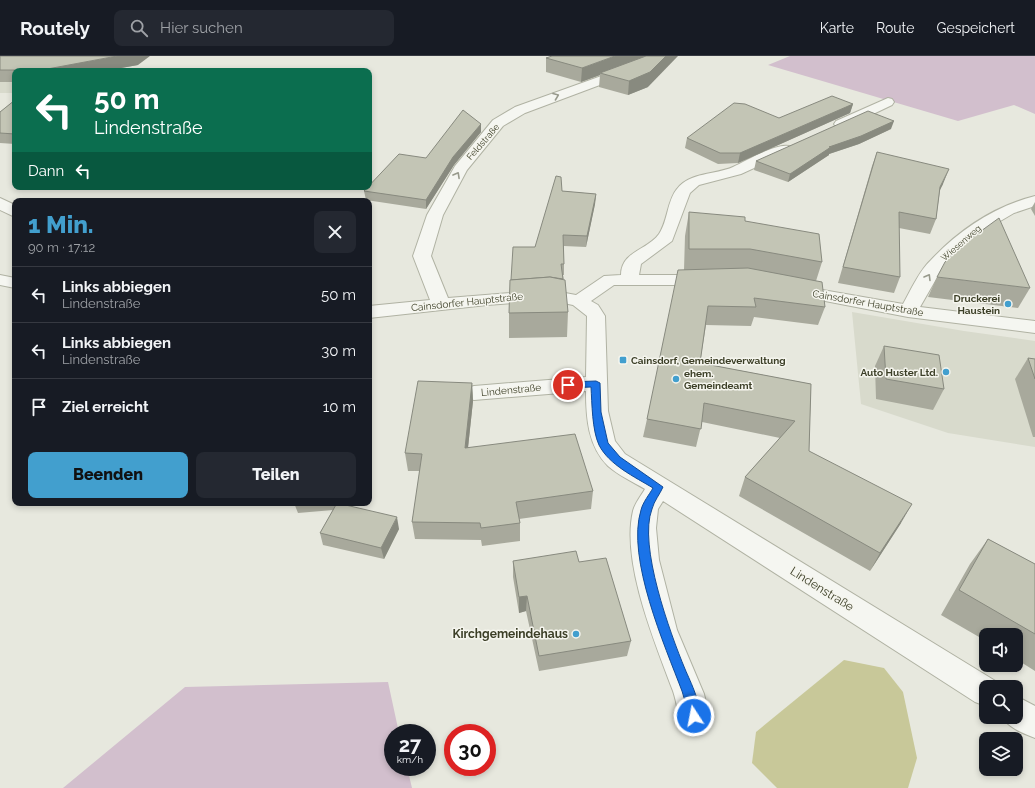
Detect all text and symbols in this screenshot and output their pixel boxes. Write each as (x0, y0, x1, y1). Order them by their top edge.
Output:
search box (114, 10, 394, 46)
text: Routely (20, 17, 90, 39)
icon: search (128, 17, 150, 39)
text: Hier suchen (160, 19, 243, 37)
text: Karte (820, 20, 854, 36)
text: Route (876, 20, 914, 36)
text: Gespeichert (936, 20, 1015, 36)
text: 50 m (94, 83, 160, 116)
icon: left (28, 84, 80, 136)
one-way arrow (552, 93, 559, 101)
text: Lindenstraße (94, 117, 202, 138)
street label: Feldstraße (465, 122, 502, 162)
icon: left (72, 160, 94, 182)
text: Dann (28, 162, 64, 180)
one-way arrow (452, 172, 460, 179)
text: 1 Min. (28, 210, 94, 239)
button: close (314, 211, 356, 253)
street label: Wiesenweg (939, 223, 983, 263)
text: 90 m · 17:12 (28, 240, 95, 255)
one-way arrow (924, 274, 931, 281)
text: Links abbiegen (62, 278, 171, 296)
icon: left (28, 284, 50, 306)
text: 50 m (321, 286, 356, 304)
street label: Cainsdorfer Hauptstraße (812, 288, 924, 318)
street label: Cainsdorfer Hauptstraße (411, 291, 524, 313)
place label: Druckerei Haustein (954, 293, 1000, 316)
text: Lindenstraße (62, 296, 140, 311)
marker: Druckerei Haustein (1003, 299, 1013, 309)
text: Links abbiegen (62, 334, 171, 352)
icon: left (28, 340, 50, 362)
text: 30 m (321, 342, 356, 360)
text: Lindenstraße (62, 352, 140, 367)
marker: Cainsdorf, Gemeindeverwaltung (618, 355, 628, 365)
place label: Cainsdorf, Gemeindeverwaltung (631, 355, 786, 366)
place label: Auto Huster Ltd. (860, 367, 938, 378)
marker: Auto Huster Ltd. (941, 367, 951, 377)
pin (551, 368, 585, 402)
place label: ehem. Gemeindeamt (684, 368, 753, 391)
icon: arrive (557, 374, 579, 396)
marker: ehem. Gemeindeamt (671, 374, 681, 384)
street label: Lindenstraße (481, 382, 542, 398)
icon: arrive (28, 396, 50, 418)
text: Ziel erreicht (62, 398, 149, 416)
text: 10 m (323, 398, 356, 416)
button: Beenden (28, 452, 188, 498)
button: Teilen (196, 452, 356, 498)
street label: Lindenstraße (788, 564, 856, 614)
place label: Kirchgemeindehaus (452, 627, 568, 641)
map controls (979, 628, 1023, 776)
button: sound (979, 628, 1023, 672)
marker: Kirchgemeindehaus (571, 629, 581, 639)
button: search (979, 680, 1023, 724)
position arrow (673, 695, 715, 737)
speed limit sign: 30 (444, 724, 496, 776)
button: layers (979, 732, 1023, 776)
text: 27 (399, 733, 421, 757)
text: km/h (397, 754, 423, 765)

